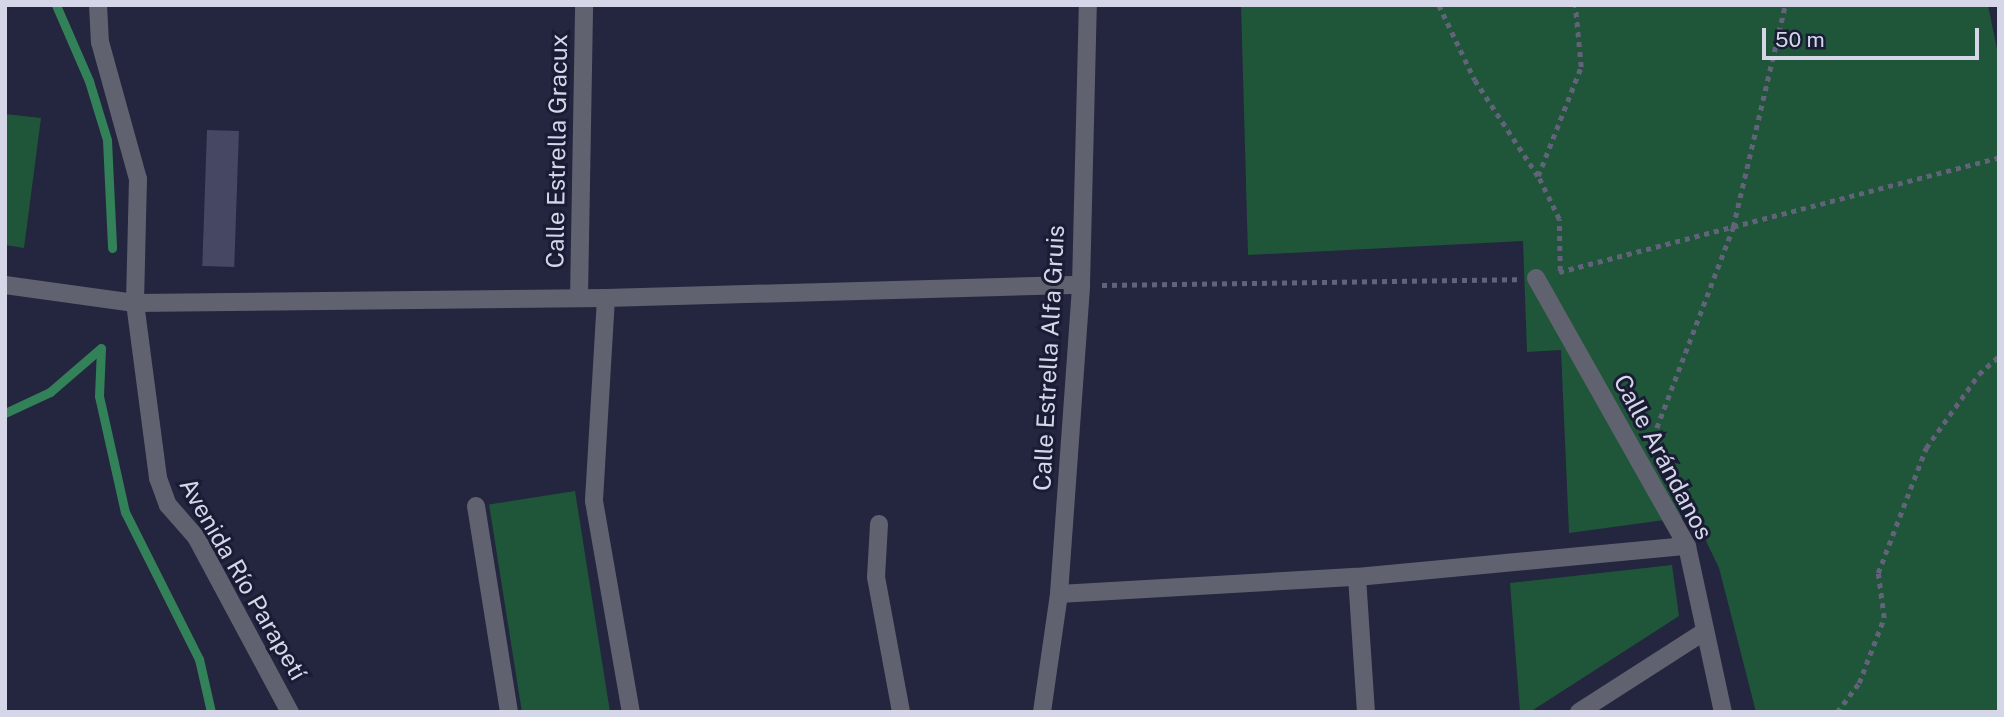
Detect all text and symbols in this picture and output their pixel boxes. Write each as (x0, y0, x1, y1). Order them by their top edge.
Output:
scale bar (1766, 14, 1983, 58)
text: 50 m (1775, 27, 1825, 52)
street label: Calle Estrella Gracux (541, 33, 573, 269)
street label: Calle Estrella Alfa Gruis (1028, 224, 1070, 492)
street label: Calle Arándanos (1607, 370, 1719, 544)
street label: Avenida Río Parapetí (173, 473, 313, 685)

